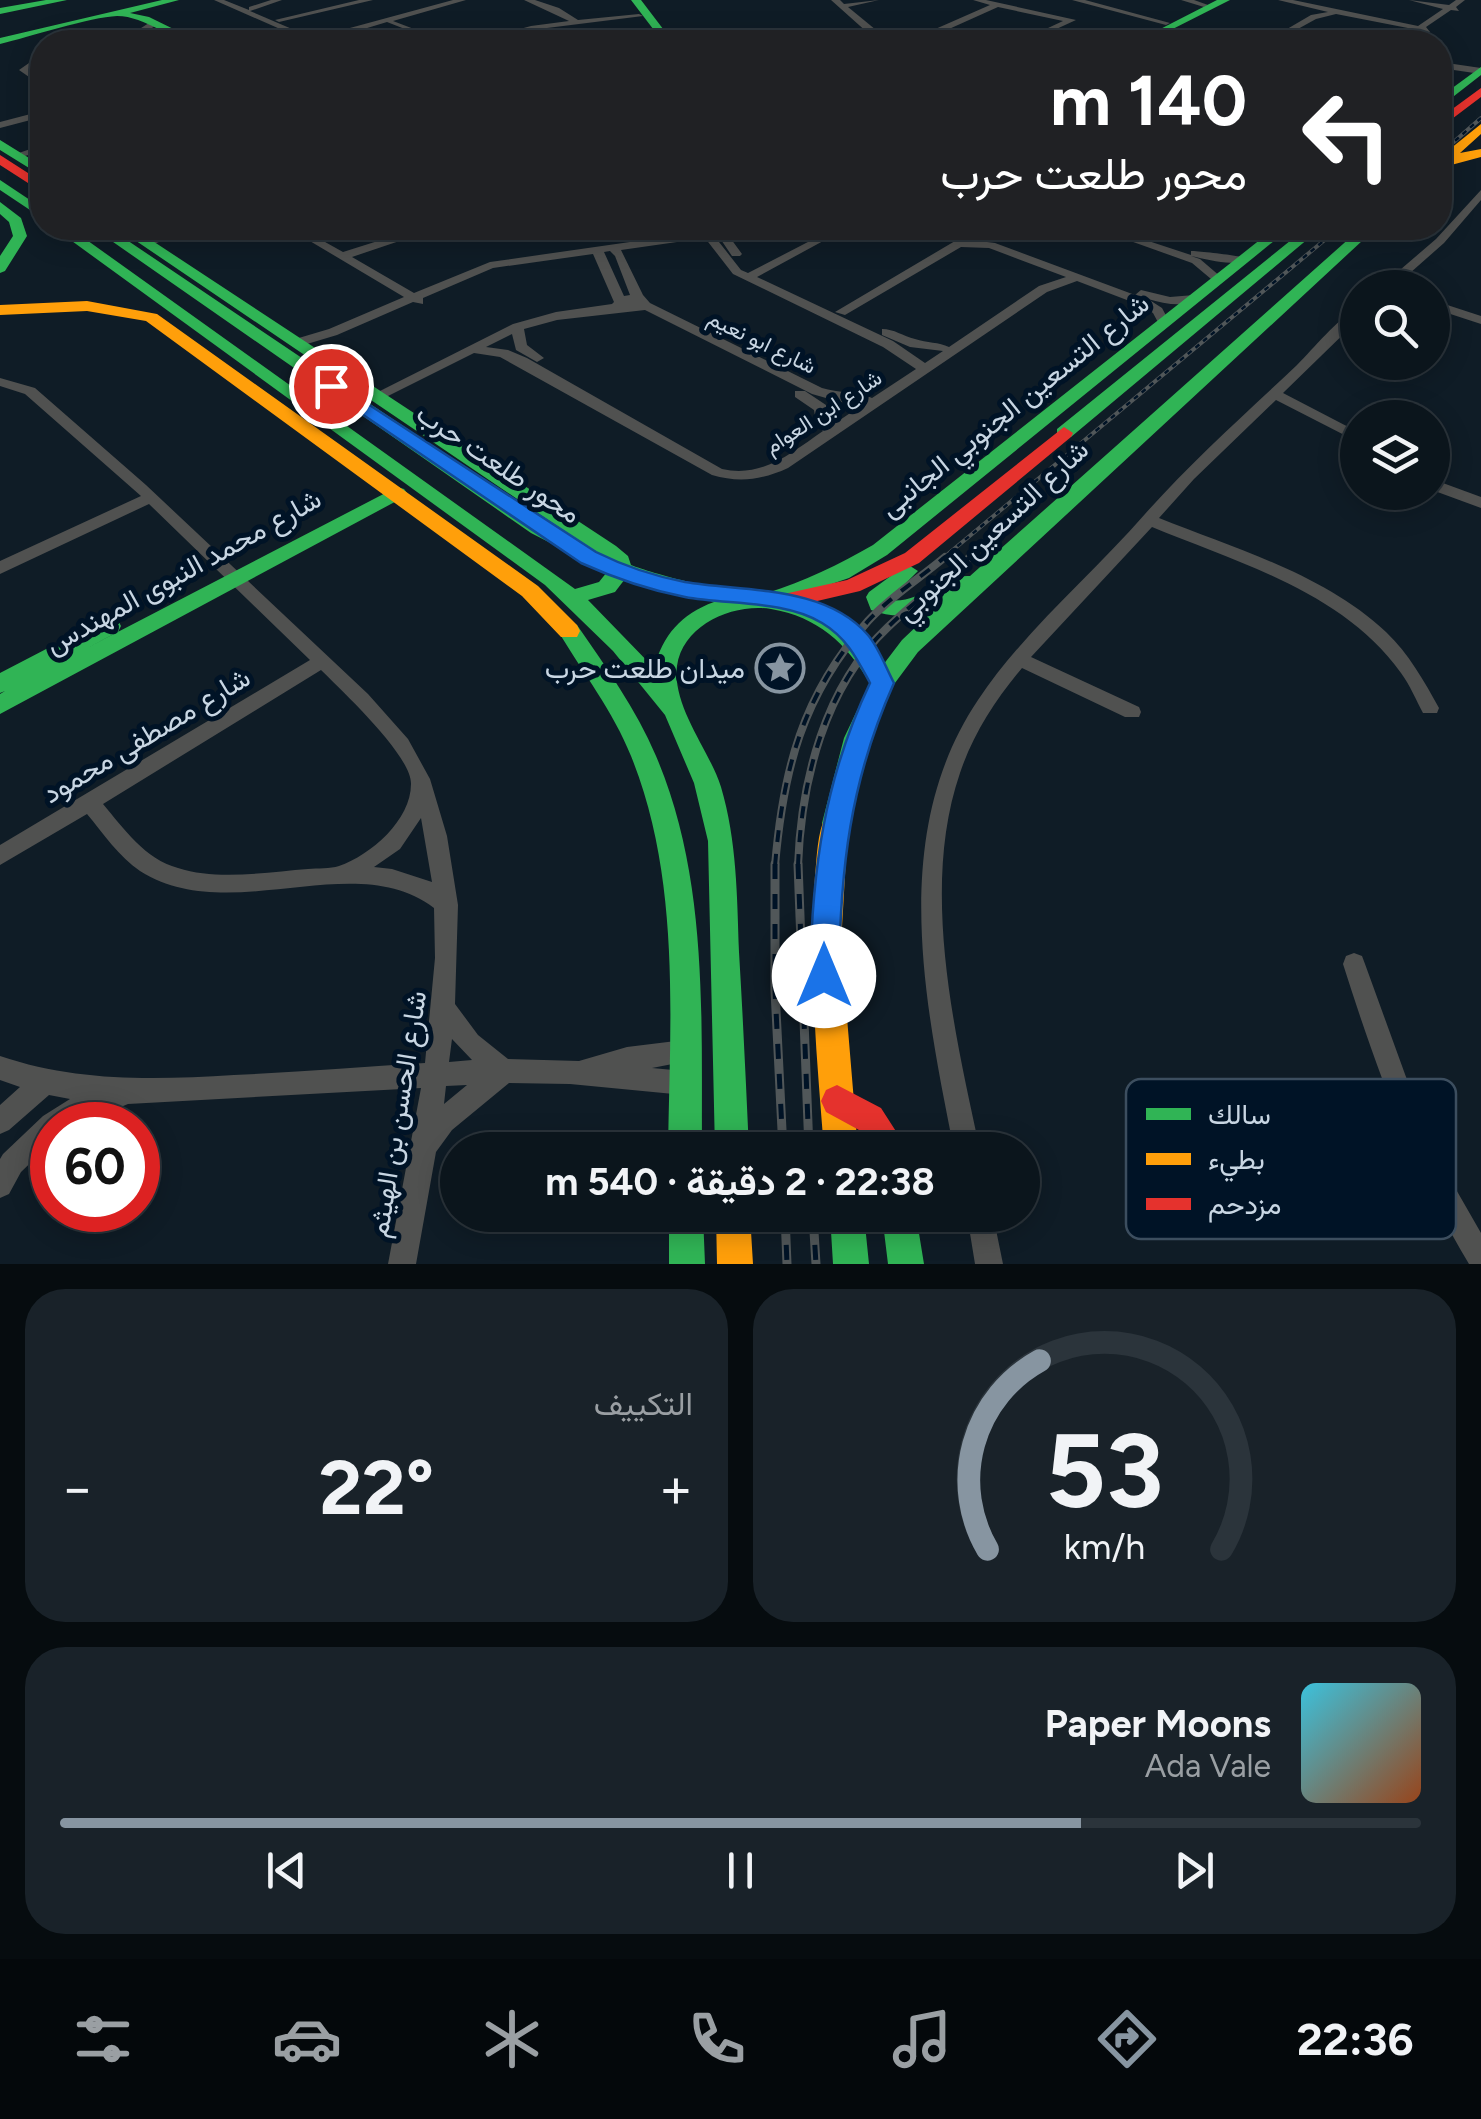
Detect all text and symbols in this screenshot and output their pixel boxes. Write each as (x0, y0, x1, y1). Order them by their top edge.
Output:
text: 140 m (1050, 58, 1247, 143)
icon: left (1282, 70, 1412, 200)
text: محور طلعت حرب (940, 146, 1247, 200)
map controls (1340, 270, 1450, 510)
button: search (1340, 270, 1450, 380)
street label: شارع التسعين الجنوبي الجانبى (872, 286, 1159, 529)
street label: شارع ابو نعيم (703, 304, 821, 381)
pin (289, 344, 374, 429)
icon: arrive (304, 359, 359, 414)
street label: شارع ابن العوام (759, 364, 887, 461)
street label: محور طلعت حرب (410, 396, 588, 531)
button: layers (1340, 400, 1450, 510)
street label: شارع التسعين الجنوبي (889, 432, 1099, 632)
street label: شارع محمد النبوى المهندس (39, 481, 328, 663)
place icon: ميدان طلعت حرب (754, 642, 806, 694)
place label: ميدان طلعت حرب (545, 651, 745, 686)
street label: شارع مصطفى محمود (36, 660, 257, 812)
position arrow (772, 924, 876, 1028)
street label: شارع الحسن بن الهيثم (361, 988, 435, 1240)
legend (1126, 1079, 1456, 1239)
text: سالك (1208, 1097, 1271, 1131)
speed limit sign: 60 (30, 1102, 160, 1232)
text: بطيء (1208, 1142, 1265, 1182)
text: 22:38 · 2 دقيقة · 540 m (545, 1159, 935, 1205)
text: مزدحم (1208, 1187, 1281, 1223)
text: التكييف (594, 1385, 693, 1423)
text: 53 (1045, 1408, 1164, 1533)
text: 22° (319, 1443, 434, 1533)
text: − (60, 1455, 94, 1521)
text: + (659, 1455, 693, 1521)
text: km/h (1064, 1525, 1145, 1568)
text: Paper Moons (1045, 1701, 1271, 1747)
text: Ada Vale (1145, 1747, 1271, 1785)
icon: previous (259, 1843, 314, 1898)
icon: pause (713, 1843, 768, 1898)
icon: next (1167, 1843, 1222, 1898)
icon: filters (68, 2004, 138, 2074)
icon: car (272, 2004, 342, 2074)
icon: climate (477, 2004, 547, 2074)
icon: phone (682, 2004, 752, 2074)
icon: music (887, 2004, 957, 2074)
icon: directions (1092, 2004, 1162, 2074)
text: 22:36 (1297, 2012, 1414, 2066)

